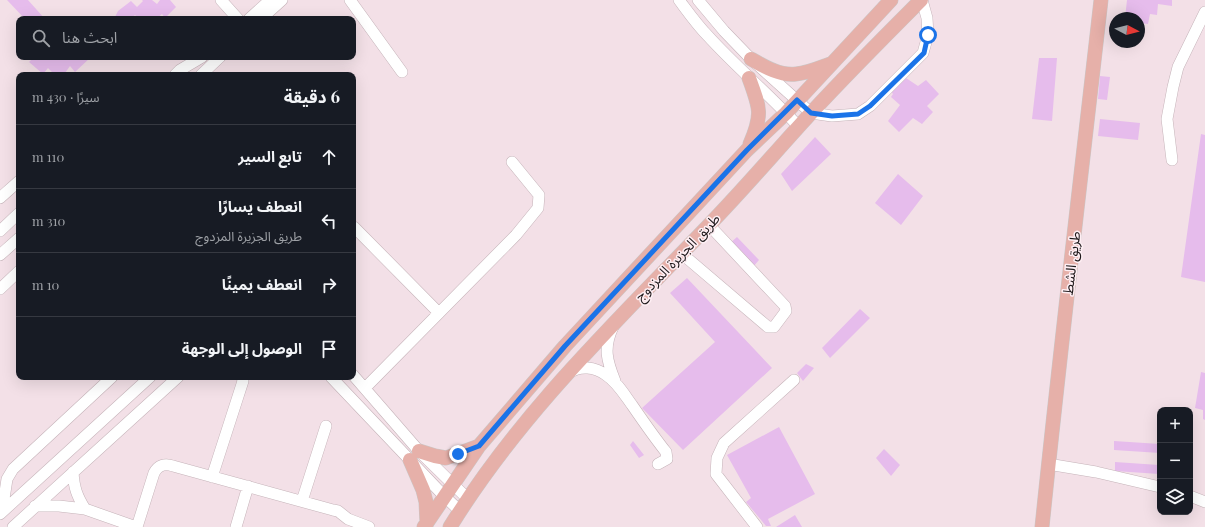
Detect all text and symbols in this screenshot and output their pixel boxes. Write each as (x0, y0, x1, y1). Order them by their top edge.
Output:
north arrow (1109, 12, 1145, 48)
search box (16, 16, 356, 60)
route start (919, 26, 937, 44)
icon: search (30, 27, 52, 49)
text: ابحث هنا (62, 27, 117, 47)
text: 6 دقيقة (284, 85, 340, 107)
text: سيرًا · 430 m (32, 88, 100, 105)
text: تابع السير (238, 146, 302, 166)
icon: ahead (318, 146, 340, 168)
text: 110 m (32, 148, 64, 165)
text: انعطف يسارًا (218, 196, 302, 216)
street label: طريق الجزيرة المزدوج (630, 209, 725, 306)
icon: left (318, 210, 340, 232)
text: 310 m (32, 212, 65, 229)
text: طريق الجزيرة المزدوج (195, 227, 302, 244)
street label: طريق الشط (1058, 230, 1085, 296)
text: انعطف يمينًا (222, 274, 302, 294)
icon: right (318, 274, 340, 296)
text: 10 m (32, 276, 59, 293)
text: الوصول إلى الوجهة (182, 338, 302, 358)
icon: arrive (318, 338, 340, 360)
map controls (1157, 407, 1193, 515)
button: + (1157, 407, 1193, 443)
button: − (1157, 443, 1193, 479)
route end (449, 445, 467, 463)
button: layers (1157, 479, 1193, 515)

